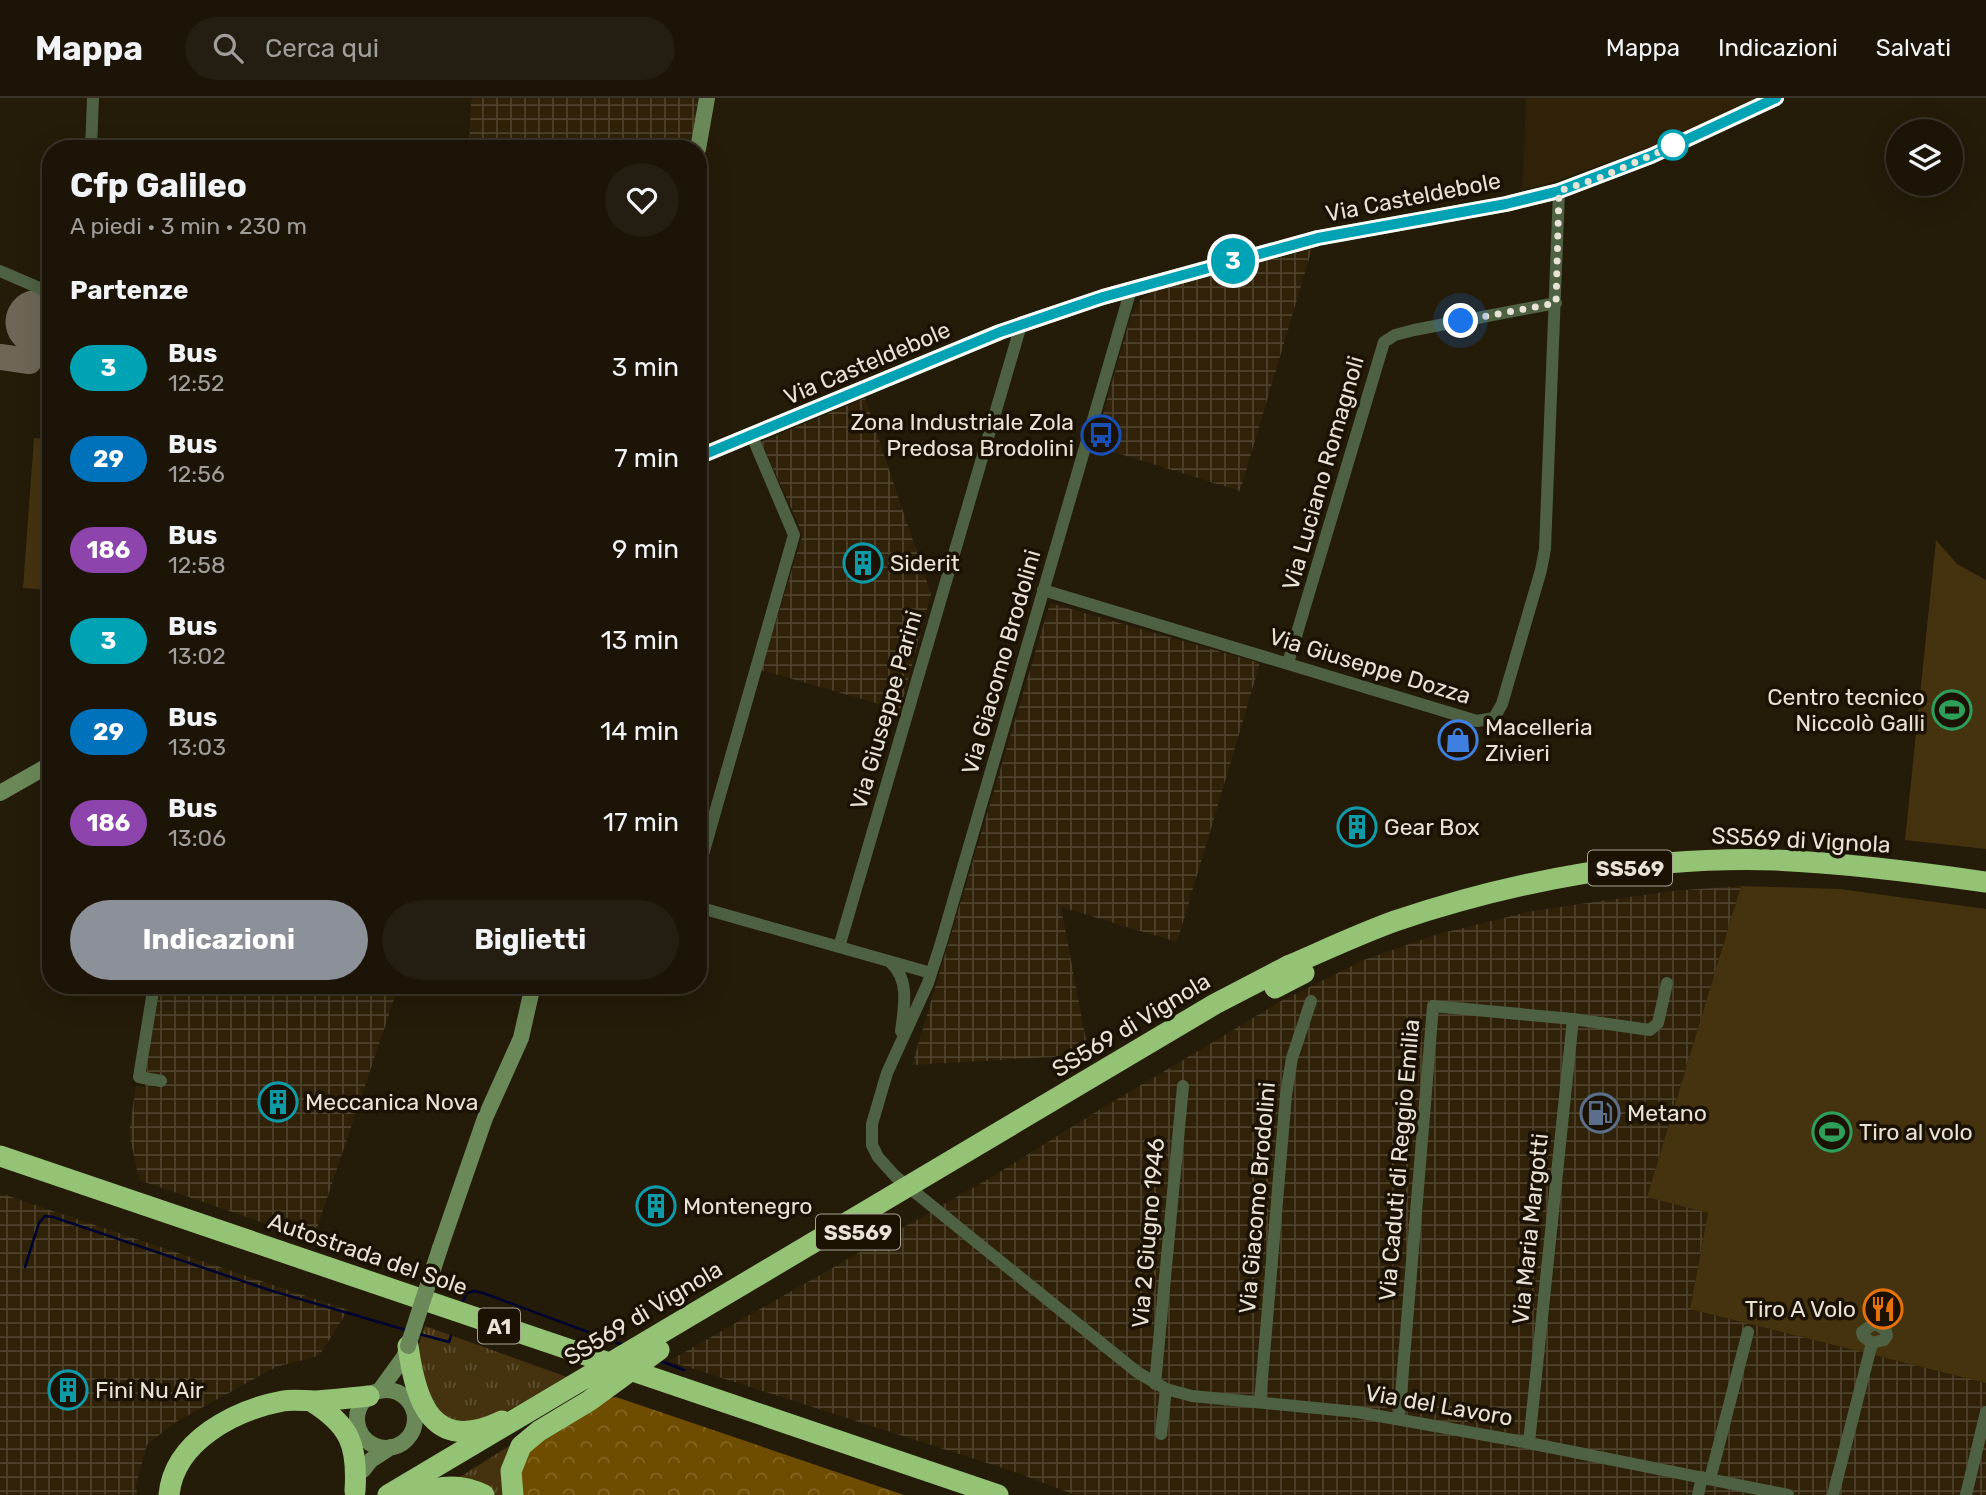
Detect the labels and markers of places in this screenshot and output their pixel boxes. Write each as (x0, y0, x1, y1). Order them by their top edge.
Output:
unlabelled marker (1658, 130, 1688, 160)
place label: Zona Industriale Zola Predosa Brodolini (851, 408, 1074, 462)
bus stop icon: Zona Industriale Zola Predosa Brodolini (1080, 414, 1122, 456)
building icon: Siderit (842, 542, 884, 584)
place label: Siderit (890, 549, 960, 577)
place label: Centro tecnico Niccolò Galli (1767, 683, 1925, 737)
sports icon: Centro tecnico Niccolò Galli (1931, 689, 1973, 731)
place label: Macelleria Zivieri (1485, 713, 1593, 767)
shop icon: Macelleria Zivieri (1437, 719, 1479, 761)
building icon: Gear Box (1336, 806, 1378, 848)
place label: Gear Box (1384, 813, 1480, 841)
building icon: Meccanica Nova (257, 1081, 299, 1123)
place label: Meccanica Nova (305, 1088, 479, 1116)
fuel station icon: Metano (1579, 1092, 1621, 1134)
place label: Metano (1627, 1099, 1707, 1127)
sports icon: Tiro al volo (1811, 1111, 1853, 1153)
place label: Tiro al volo (1859, 1118, 1973, 1146)
building icon: Montenegro (635, 1185, 677, 1227)
place label: Montenegro (683, 1192, 812, 1220)
restaurant icon: Tiro A Volo (1862, 1288, 1904, 1330)
place label: Tiro A Volo (1745, 1295, 1856, 1323)
building icon: Fini Nu Air (47, 1369, 89, 1411)
place label: Fini Nu Air (95, 1376, 204, 1404)

